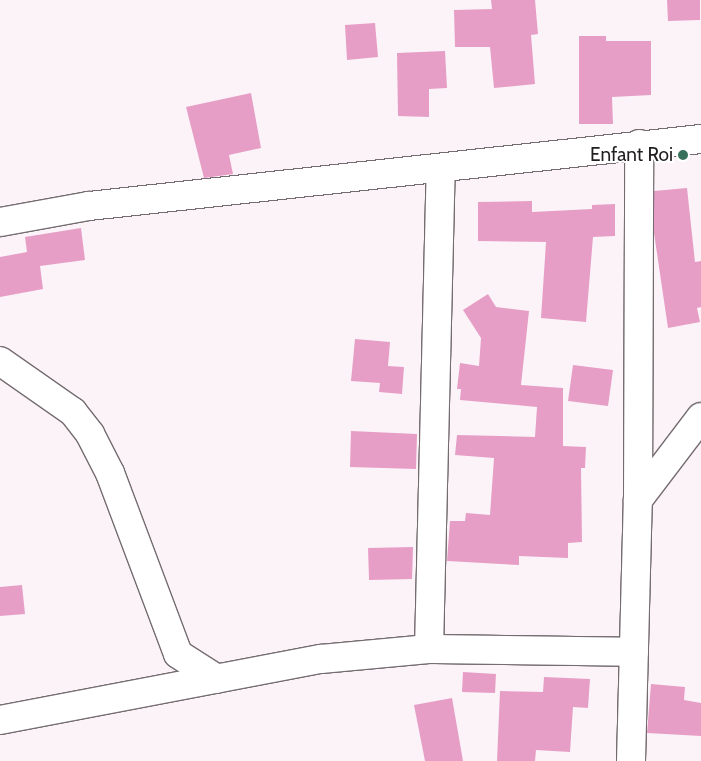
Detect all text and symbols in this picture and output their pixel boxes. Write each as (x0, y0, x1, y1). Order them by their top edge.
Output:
place label: Enfant Roi (590, 144, 673, 166)
marker: Enfant Roi (677, 149, 689, 161)

